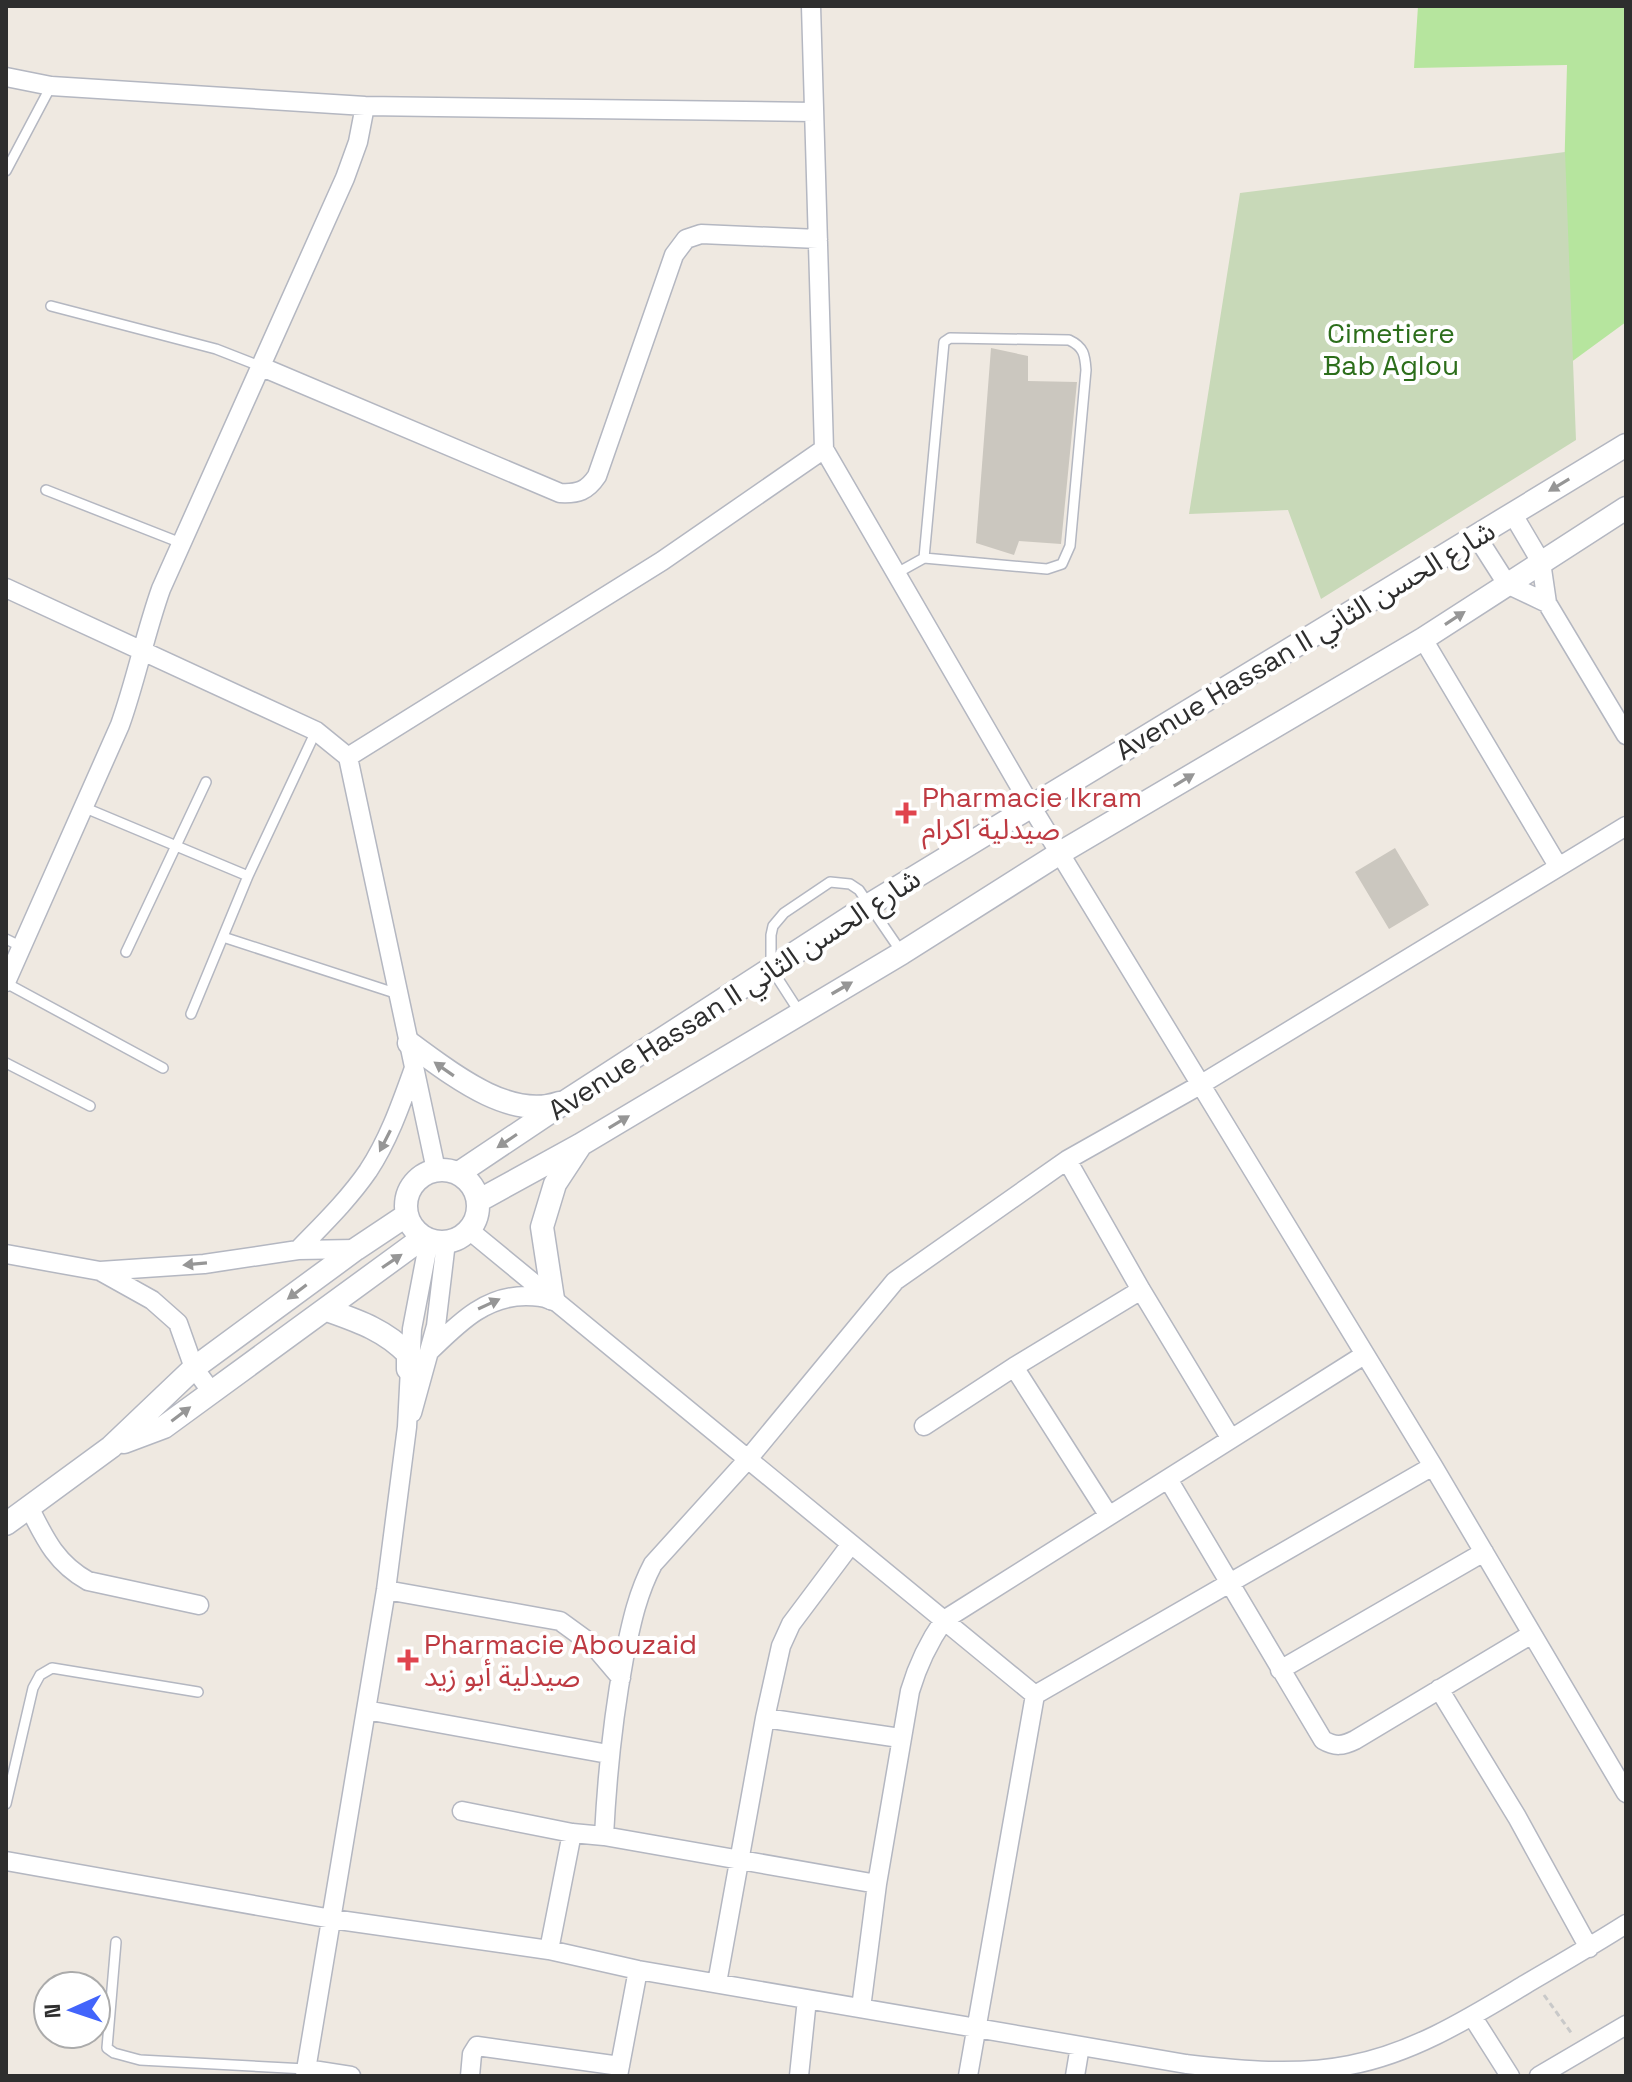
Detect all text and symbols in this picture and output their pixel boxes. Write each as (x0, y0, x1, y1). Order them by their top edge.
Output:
park label: Cimetiere Bab Aglou (1323, 315, 1459, 383)
one-way arrow (1548, 478, 1570, 492)
street label: Avenue Hassan II شارع الحسن الثاني (1109, 512, 1503, 771)
one-way arrow (1444, 611, 1466, 626)
one-way arrow (1173, 773, 1195, 787)
place label: Pharmacie Ikram صيدلية اكرام (922, 779, 1142, 850)
marker: Pharmacie Ikram صيدلية اكرام (897, 804, 915, 822)
street label: Avenue Hassan II شارع الحسن الثاني (541, 860, 929, 1131)
one-way arrow (831, 981, 853, 995)
one-way arrow (434, 1062, 455, 1077)
one-way arrow (608, 1115, 630, 1129)
one-way arrow (378, 1129, 391, 1152)
one-way arrow (496, 1133, 517, 1148)
one-way arrow (381, 1254, 402, 1269)
one-way arrow (182, 1258, 207, 1271)
one-way arrow (287, 1284, 308, 1299)
one-way arrow (478, 1298, 501, 1311)
one-way arrow (171, 1406, 191, 1422)
place label: Pharmacie Abouzaid صيدلية أبو زيد (424, 1626, 697, 1694)
marker: Pharmacie Abouzaid صيدلية أبو زيد (399, 1651, 417, 1669)
north arrow (32, 1970, 112, 2050)
text: N (38, 2003, 66, 2019)

